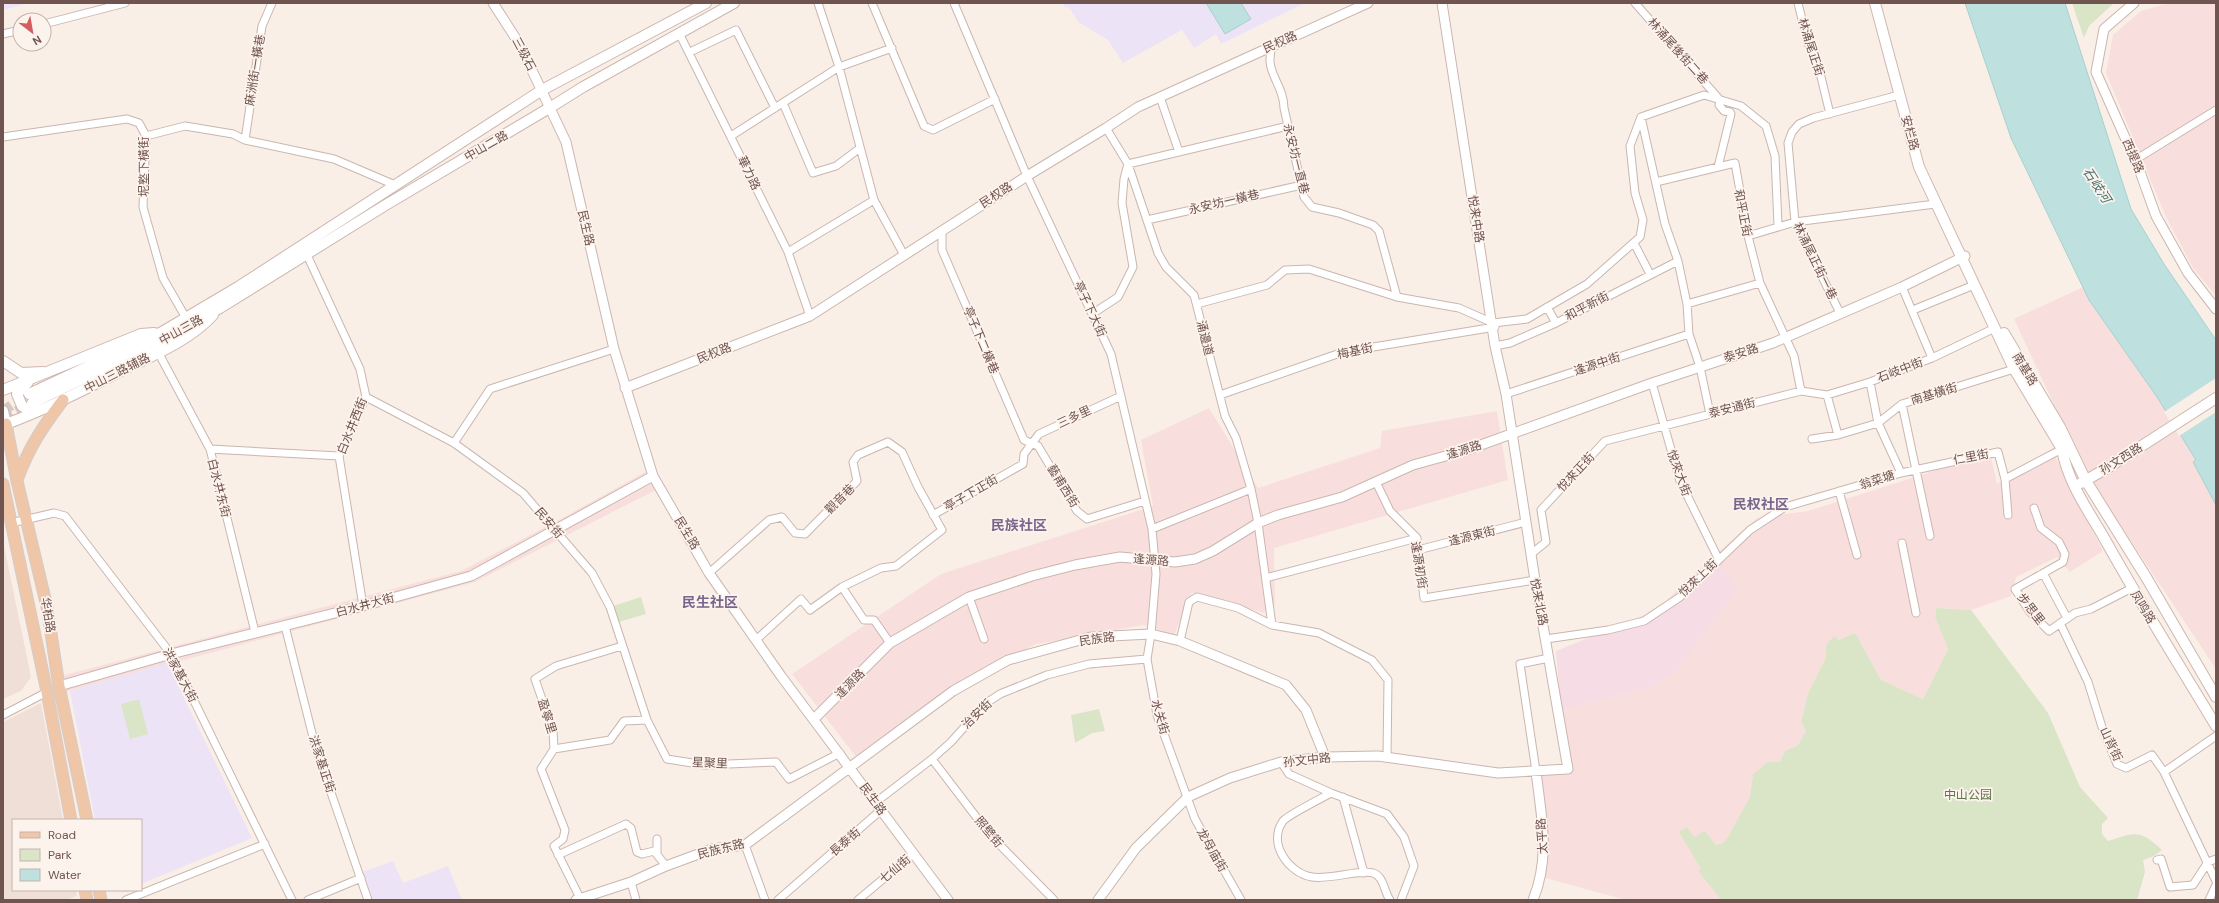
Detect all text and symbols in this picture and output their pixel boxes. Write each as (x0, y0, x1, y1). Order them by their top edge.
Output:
north arrow (12, 12, 52, 52)
street label: 林涌尾後街二巷 (1644, 14, 1712, 88)
street label: 林涌尾正街 (1794, 16, 1828, 78)
street label: 民权路 (1260, 27, 1300, 57)
text: N (30, 33, 44, 49)
street label: 麻洲街一橫巷 (241, 33, 269, 107)
street label: 三级石 (508, 34, 540, 74)
street label: 安栏路 (1897, 113, 1923, 153)
street label: 永安坊一直巷 (1280, 122, 1312, 196)
street label: 中山二路 (461, 127, 511, 165)
street label: 西提路 (2119, 136, 2147, 176)
street label: 坭墪下橫街 (136, 137, 152, 197)
street label: 華力路 (734, 153, 764, 193)
water label: 石岐河 (2079, 164, 2116, 208)
street label: 民权路 (977, 178, 1015, 212)
street label: 永安坊一橫巷 (1187, 186, 1261, 218)
street label: 和平正街 (1731, 188, 1755, 238)
street label: 悦来中路 (1464, 194, 1488, 244)
street label: 民生路 (574, 209, 598, 247)
street label: 林涌尾正街一巷 (1789, 220, 1841, 302)
street label: 亭子下大街 (1070, 278, 1110, 340)
street label: 和平新街 (1562, 288, 1612, 324)
street label: 亭子下二橫巷 (960, 304, 1002, 376)
street label: 中山三路 (156, 311, 206, 349)
street label: 涌邊道 (1193, 319, 1217, 357)
street label: 民权路 (694, 339, 734, 367)
street label: 梅基街 (1336, 339, 1374, 363)
street label: 泰安路 (1721, 340, 1761, 366)
street label: 逢源中街 (1572, 349, 1622, 379)
street label: 南基路 (2009, 349, 2041, 389)
street label: 中山三路辅路 (81, 350, 153, 396)
street label: 石岐中街 (1875, 354, 1925, 386)
street label: 南基橫街 (1909, 379, 1959, 409)
street label: 泰安通街 (1707, 394, 1757, 422)
street label: 白水井西街 (333, 395, 371, 457)
street label: 三多里 (1054, 402, 1094, 432)
street label: 逢源路 (1444, 437, 1484, 463)
street label: 孙文西路 (2096, 439, 2146, 479)
street label: 仁里街 (1952, 446, 1990, 468)
street label: 悅來大街 (1663, 448, 1695, 498)
street label: 悅來正街 (1554, 449, 1598, 495)
street label: 白水井东街 (204, 457, 234, 519)
street label: 藝甫西街 (1043, 461, 1083, 511)
street label: 翁菜塘 (1857, 467, 1897, 493)
street label: 亭子下正街 (941, 471, 1001, 515)
street label: 觀音巷 (822, 481, 858, 517)
district label: 民权社区 (1733, 495, 1789, 513)
street label: 民安街 (531, 504, 567, 542)
street label: 民生路 (671, 513, 703, 553)
district label: 民族社区 (991, 516, 1047, 534)
street label: 逢源東街 (1447, 522, 1497, 550)
street label: 逢源初街 (1407, 540, 1431, 590)
street label: 逢源路 (1132, 550, 1170, 570)
street label: 悅來上街 (1675, 556, 1721, 600)
street label: 悦来北路 (1527, 577, 1551, 627)
street label: 凤鸣路 (2127, 587, 2159, 627)
street label: 白水井大街 (334, 590, 396, 620)
street label: 步思里 (2014, 590, 2048, 628)
district label: 民生社区 (682, 593, 738, 611)
street label: 华柏路 (37, 596, 59, 634)
street label: 民族路 (1078, 629, 1116, 649)
street label: 洪家基大街 (159, 645, 201, 705)
street label: 逢源路 (832, 666, 868, 702)
street label: 盈寧里 (534, 696, 560, 736)
street label: 治安街 (958, 696, 996, 732)
street label: 水关街 (1147, 697, 1173, 737)
street label: 山背街 (2096, 724, 2126, 764)
street label: 洪家基正街 (305, 733, 339, 795)
street label: 孙文中路 (1282, 750, 1332, 770)
street label: 星聚里 (692, 754, 728, 772)
street label: 民生路 (856, 780, 890, 818)
park label: 中山公园 (1944, 787, 1992, 803)
street label: 照壁街 (971, 813, 1007, 851)
street label: 太平路 (1533, 817, 1551, 855)
legend (12, 819, 142, 891)
street label: 長泰街 (826, 824, 864, 860)
street label: 龙母庙街 (1193, 825, 1231, 875)
text: Road (48, 827, 76, 843)
street label: 民族东路 (696, 835, 746, 863)
text: Park (48, 847, 72, 863)
street label: 七仙街 (876, 851, 914, 887)
text: Water (48, 867, 82, 883)

